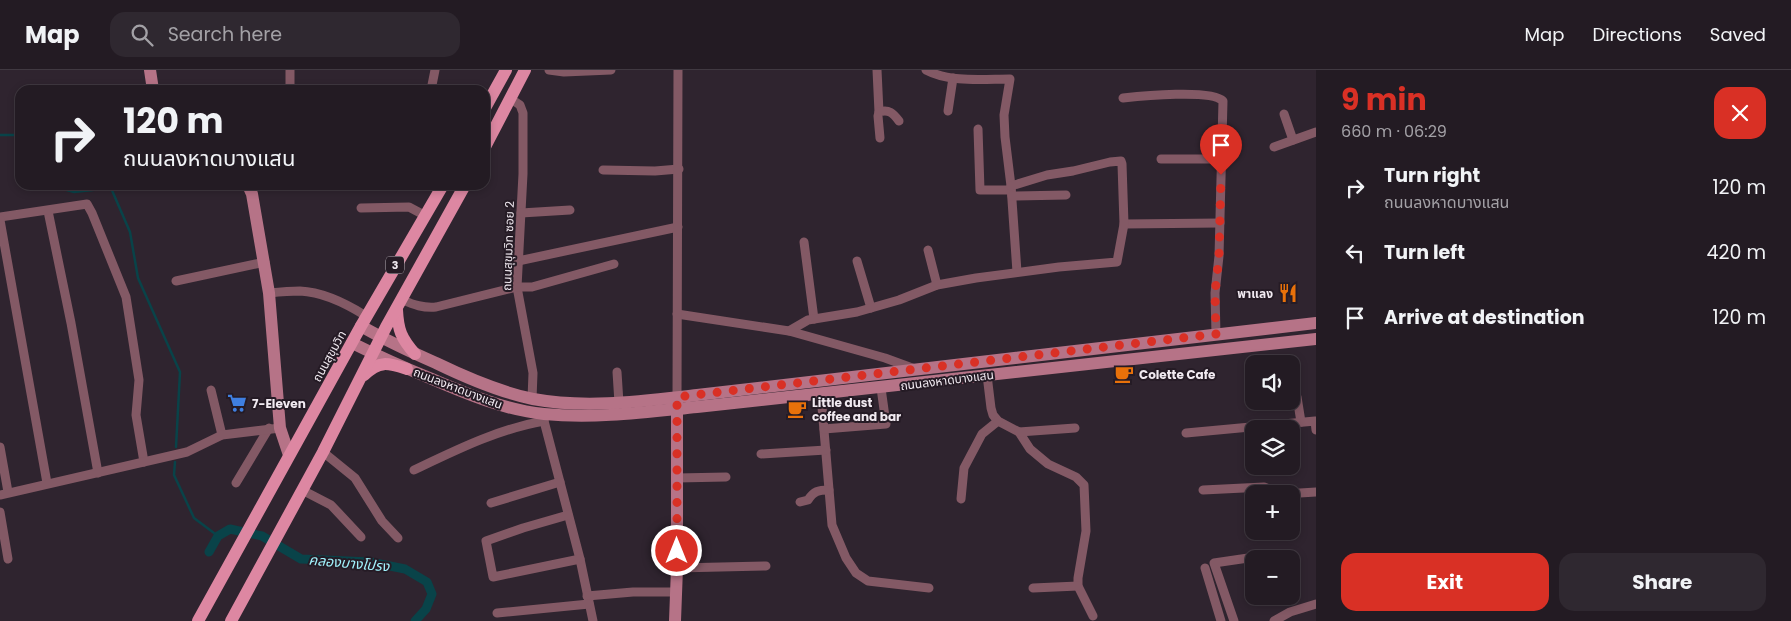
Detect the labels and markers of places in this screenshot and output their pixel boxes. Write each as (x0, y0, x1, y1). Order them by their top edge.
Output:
pin (1200, 124, 1242, 175)
restaurant icon: พาแลง (1277, 282, 1299, 304)
place label: พาแลง (1237, 285, 1273, 302)
cafe icon: Colette Cafe (1113, 363, 1135, 385)
place label: Colette Cafe (1139, 366, 1216, 383)
supermarket icon: 7-Eleven (226, 392, 248, 414)
place label: Little dust coffee and bar (812, 394, 901, 425)
place label: 7-Eleven (252, 395, 306, 412)
cafe icon: Little dust coffee and bar (786, 398, 808, 420)

